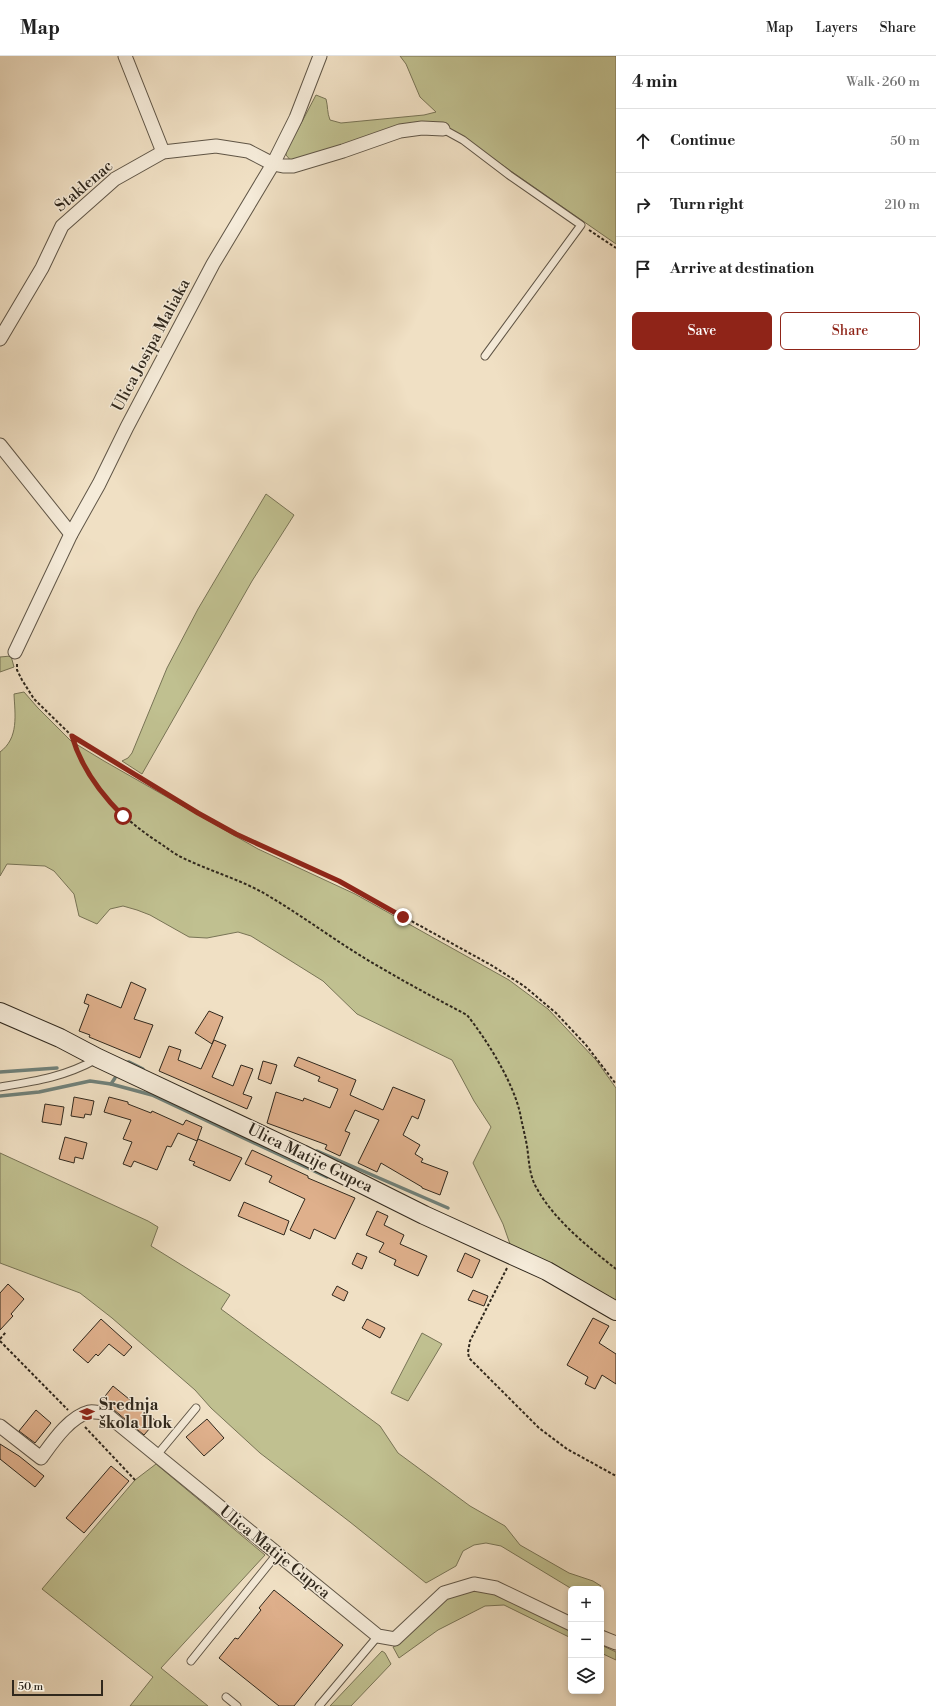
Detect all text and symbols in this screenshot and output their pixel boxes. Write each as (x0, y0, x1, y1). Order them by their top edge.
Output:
text: Map (20, 16, 60, 40)
text: Map (766, 19, 793, 37)
text: Layers (815, 19, 858, 37)
text: Share (880, 19, 916, 37)
text: 4 min (632, 71, 677, 93)
text: Walk · 260 m (846, 74, 920, 90)
icon: ahead (632, 130, 654, 152)
text: Continue (670, 131, 735, 150)
text: 50 m (890, 133, 920, 149)
street label: Staklenac (51, 156, 117, 216)
icon: right (632, 194, 654, 216)
text: Turn right (670, 195, 744, 214)
text: 210 m (885, 197, 920, 213)
icon: arrive (632, 258, 654, 280)
text: Arrive at destination (670, 259, 814, 278)
street label: Ulica Josipa Maliaka (108, 274, 195, 415)
button: Save (632, 312, 772, 350)
button: Share (780, 312, 920, 350)
route start (114, 807, 132, 825)
route end (394, 908, 412, 926)
street label: Ulica Matije Gupca (244, 1119, 377, 1197)
place label: Srednja škola Ilok (99, 1395, 173, 1433)
school or university icon: Srednja škola Ilok (78, 1405, 96, 1423)
street label: Ulica Matije Gupca (215, 1501, 335, 1603)
map controls (568, 1586, 604, 1694)
button: + (568, 1586, 604, 1622)
button: − (568, 1622, 604, 1658)
button: layers (568, 1658, 604, 1694)
scale bar (12, 1678, 103, 1697)
text: 50 m (18, 1680, 43, 1694)

